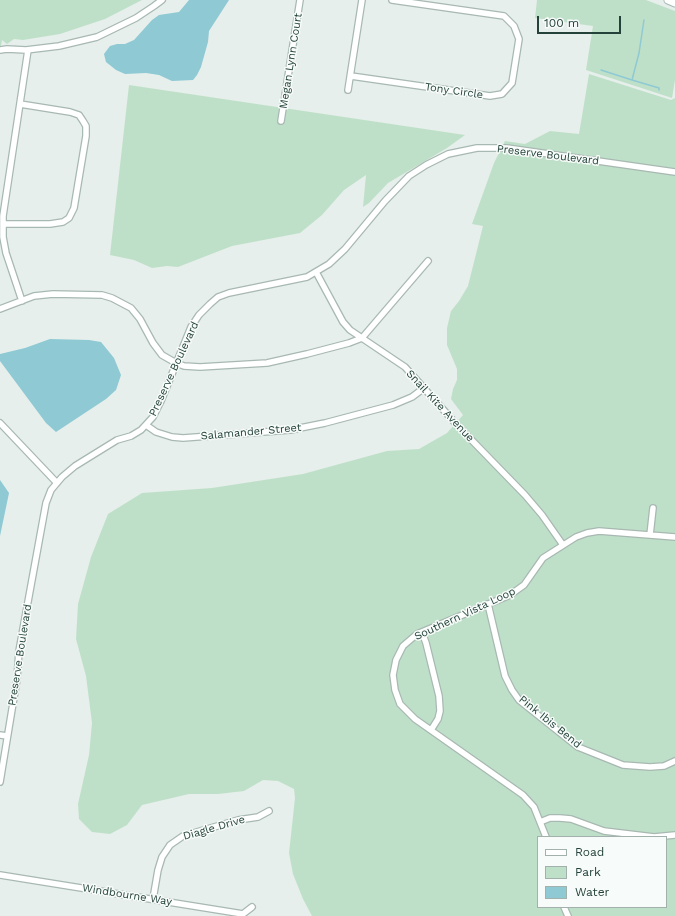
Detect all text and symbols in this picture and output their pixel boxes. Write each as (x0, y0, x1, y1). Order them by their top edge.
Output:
scale bar (539, 8, 623, 34)
street label: Megan Lynn Court (277, 12, 305, 110)
text: 100 m (544, 16, 579, 30)
street label: Tony Circle (424, 80, 484, 102)
street label: Preserve Boulevard (496, 142, 600, 168)
street label: Preserve Boulevard (146, 320, 202, 418)
street label: Snail Kite Avenue (403, 367, 477, 445)
street label: Salamander Street (200, 421, 302, 443)
street label: Southern Vista Loop (412, 585, 518, 643)
street label: Preserve Boulevard (5, 603, 35, 707)
street label: Pink Ibis Bend (516, 693, 584, 751)
street label: Diagle Drive (182, 813, 246, 843)
legend (537, 836, 667, 908)
text: Road (575, 845, 604, 859)
text: Park (575, 865, 601, 879)
street label: Windbourne Way (81, 881, 173, 909)
text: Water (575, 885, 609, 899)

